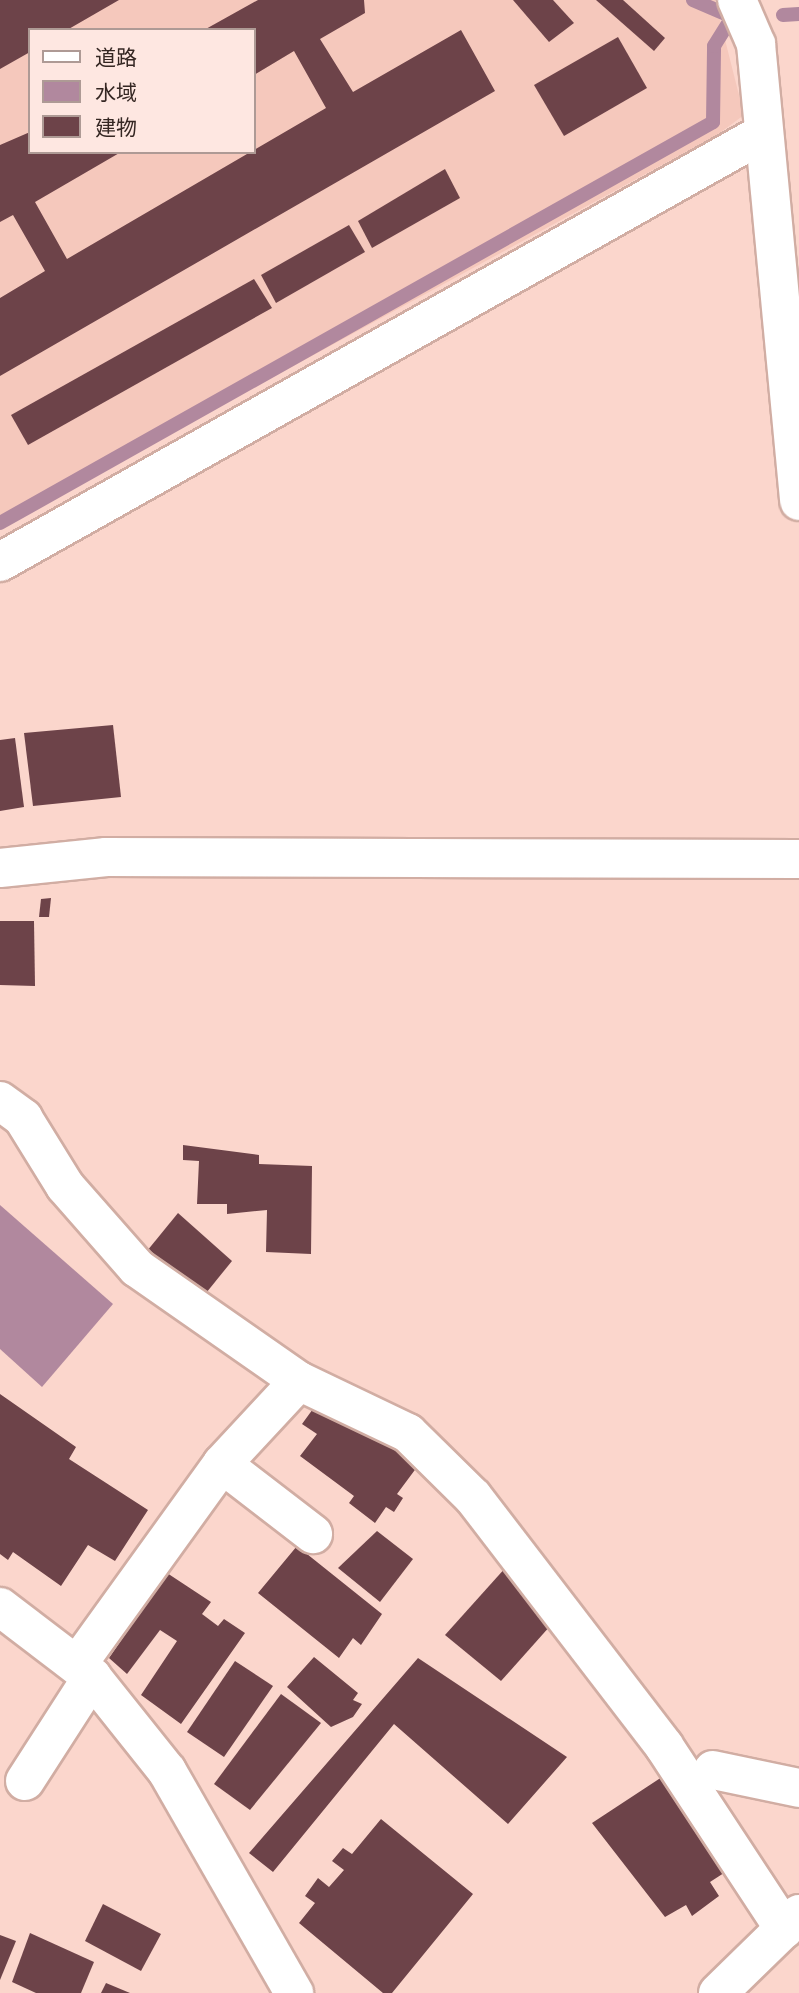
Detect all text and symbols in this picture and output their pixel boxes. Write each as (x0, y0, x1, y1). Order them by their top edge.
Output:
legend (28, 28, 256, 154)
text: 道路 (95, 41, 137, 73)
text: 水域 (95, 76, 137, 108)
text: 建物 (95, 111, 137, 143)

